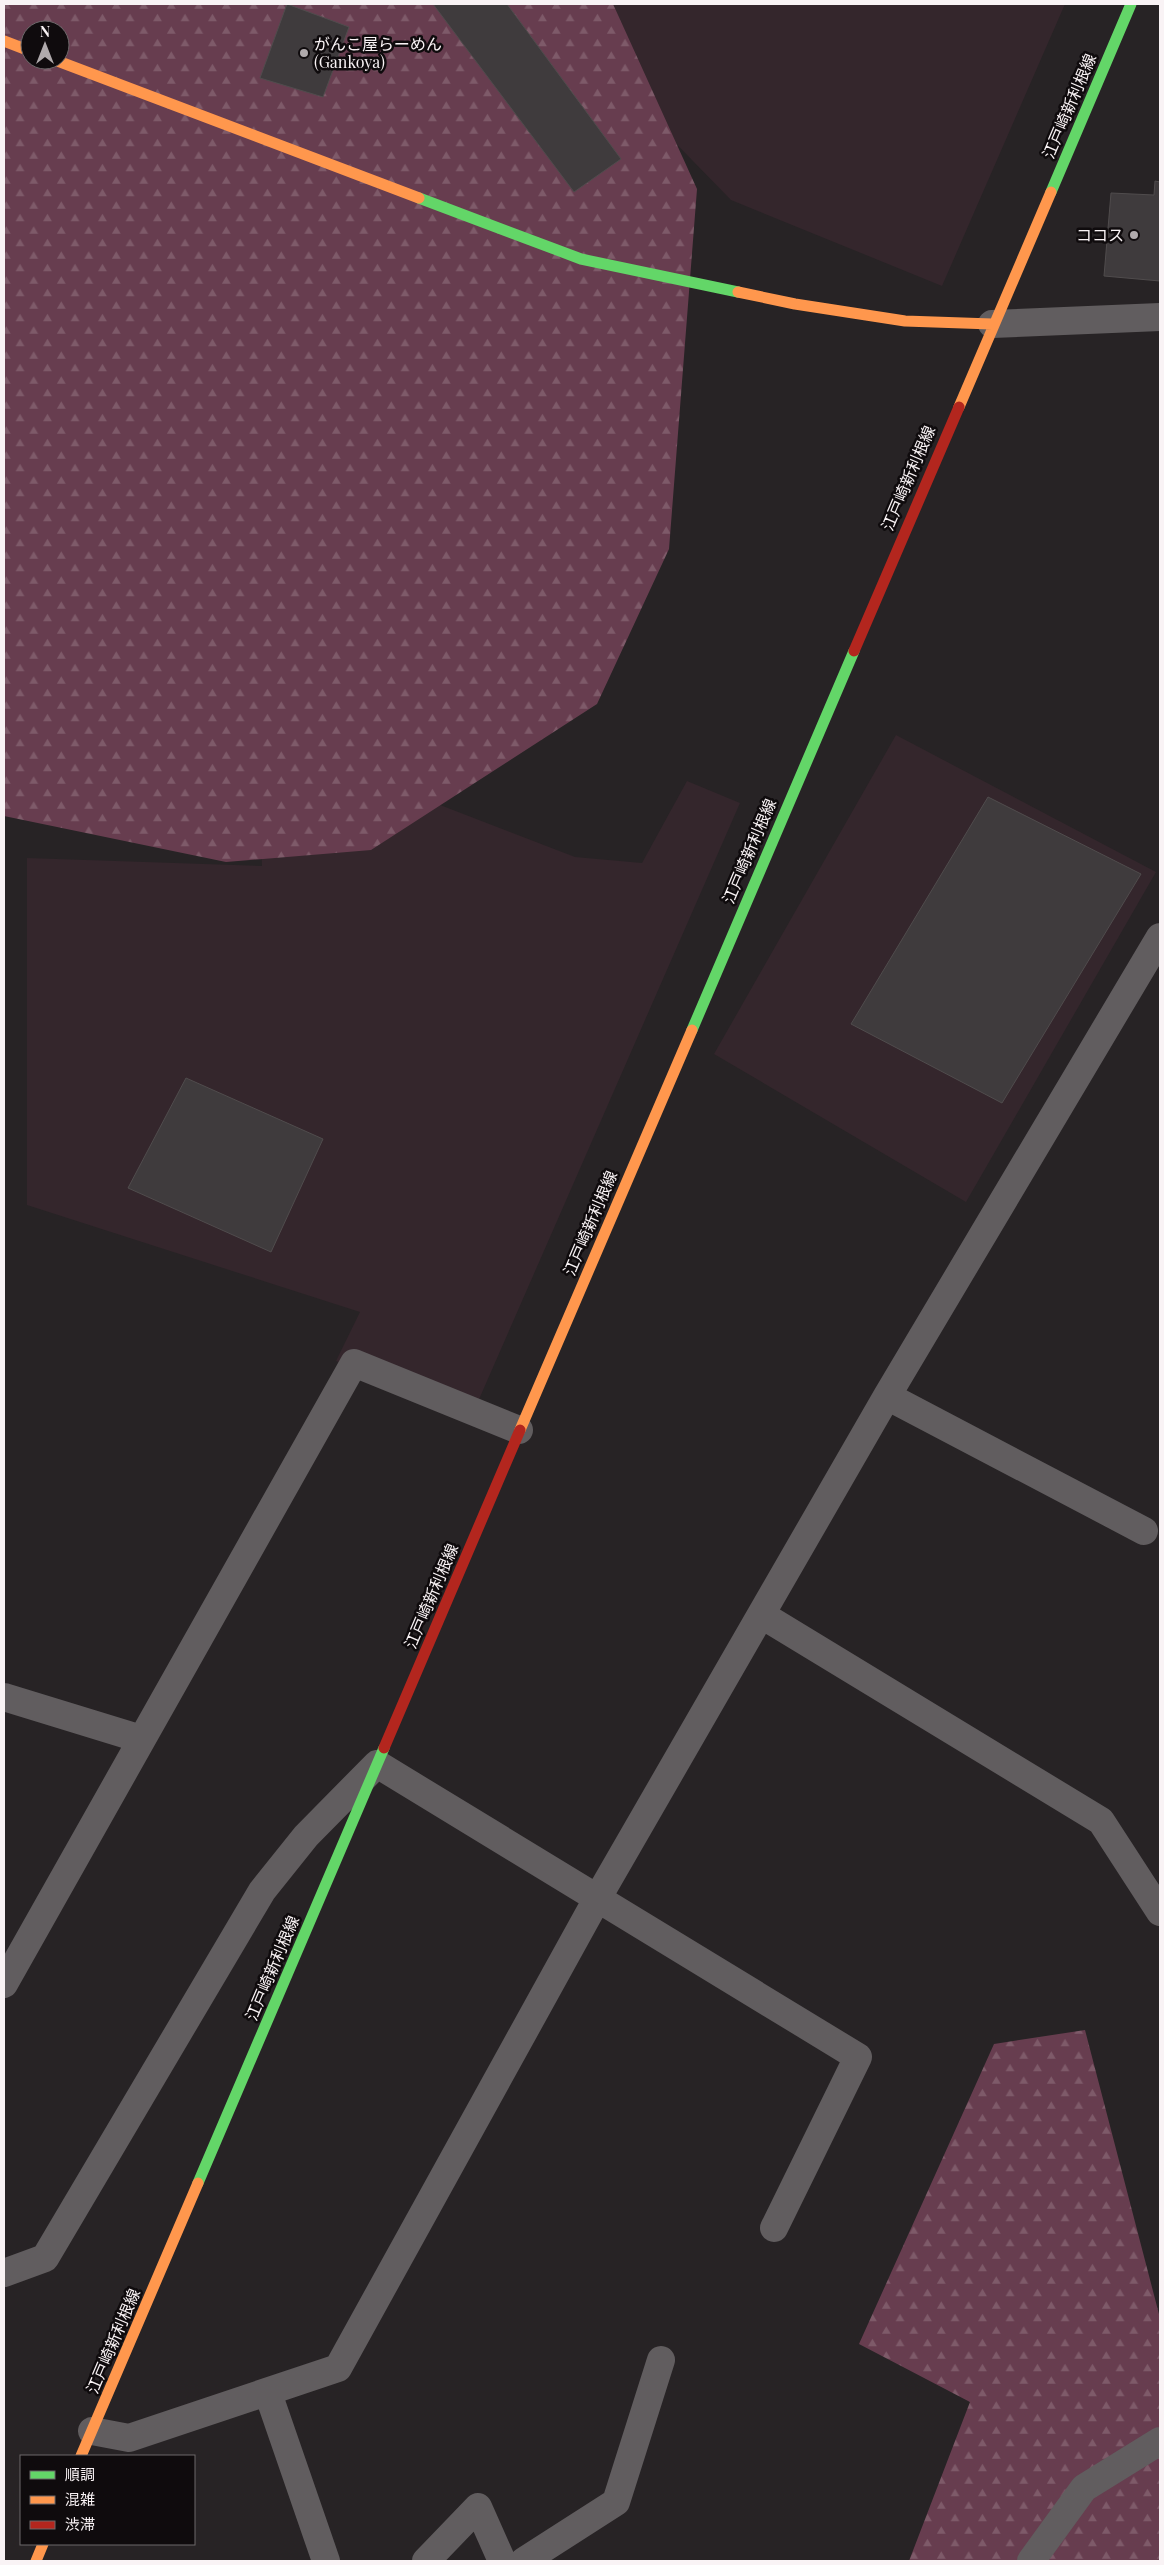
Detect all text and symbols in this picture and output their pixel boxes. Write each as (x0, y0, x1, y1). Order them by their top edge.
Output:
north arrow (20, 20, 70, 70)
text: N (40, 22, 50, 41)
place label: がんこ屋らーめん (Gankoya) (314, 33, 442, 72)
marker: がんこ屋らーめん (Gankoya) (298, 47, 310, 59)
street label: 江戸崎新利根線 (1037, 50, 1100, 161)
place label: ココス (1076, 224, 1124, 245)
marker: ココス (1128, 229, 1140, 241)
street label: 江戸崎新利根線 (876, 422, 939, 533)
street label: 江戸崎新利根線 (717, 795, 780, 906)
street label: 江戸崎新利根線 (558, 1167, 621, 1278)
street label: 江戸崎新利根線 (399, 1540, 462, 1651)
street label: 江戸崎新利根線 (240, 1912, 303, 2023)
street label: 江戸崎新利根線 (81, 2285, 144, 2396)
legend (20, 2455, 195, 2545)
text: 順調 (65, 2464, 95, 2484)
text: 混雑 (65, 2489, 95, 2509)
text: 渋滞 (65, 2514, 95, 2534)

